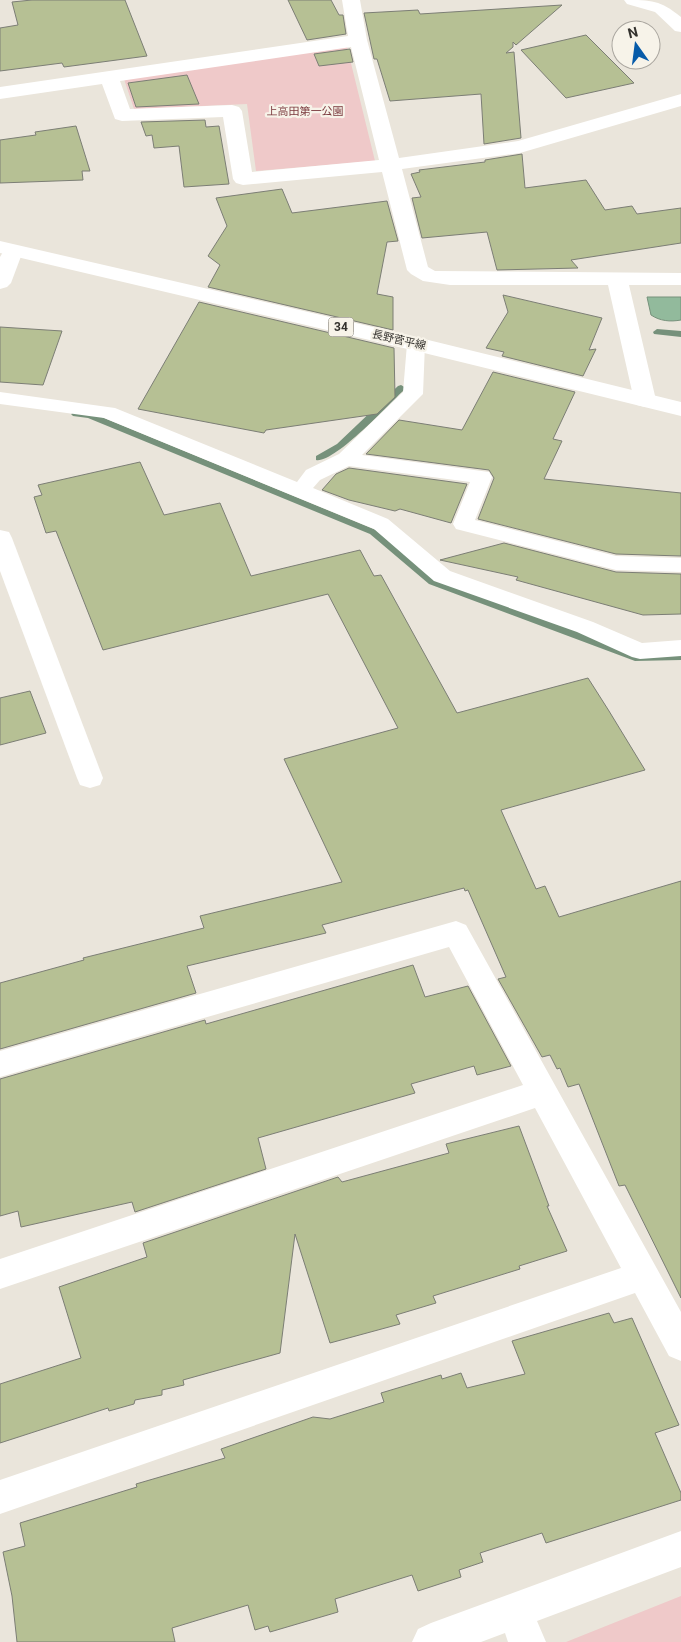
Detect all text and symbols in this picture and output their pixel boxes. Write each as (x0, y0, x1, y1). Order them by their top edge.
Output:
north arrow (611, 20, 661, 70)
text: N (626, 23, 640, 41)
park label: 上高田第一公園 (267, 105, 344, 118)
road number: 34 (328, 318, 354, 337)
street label: 長野菅平線 (371, 327, 427, 353)

